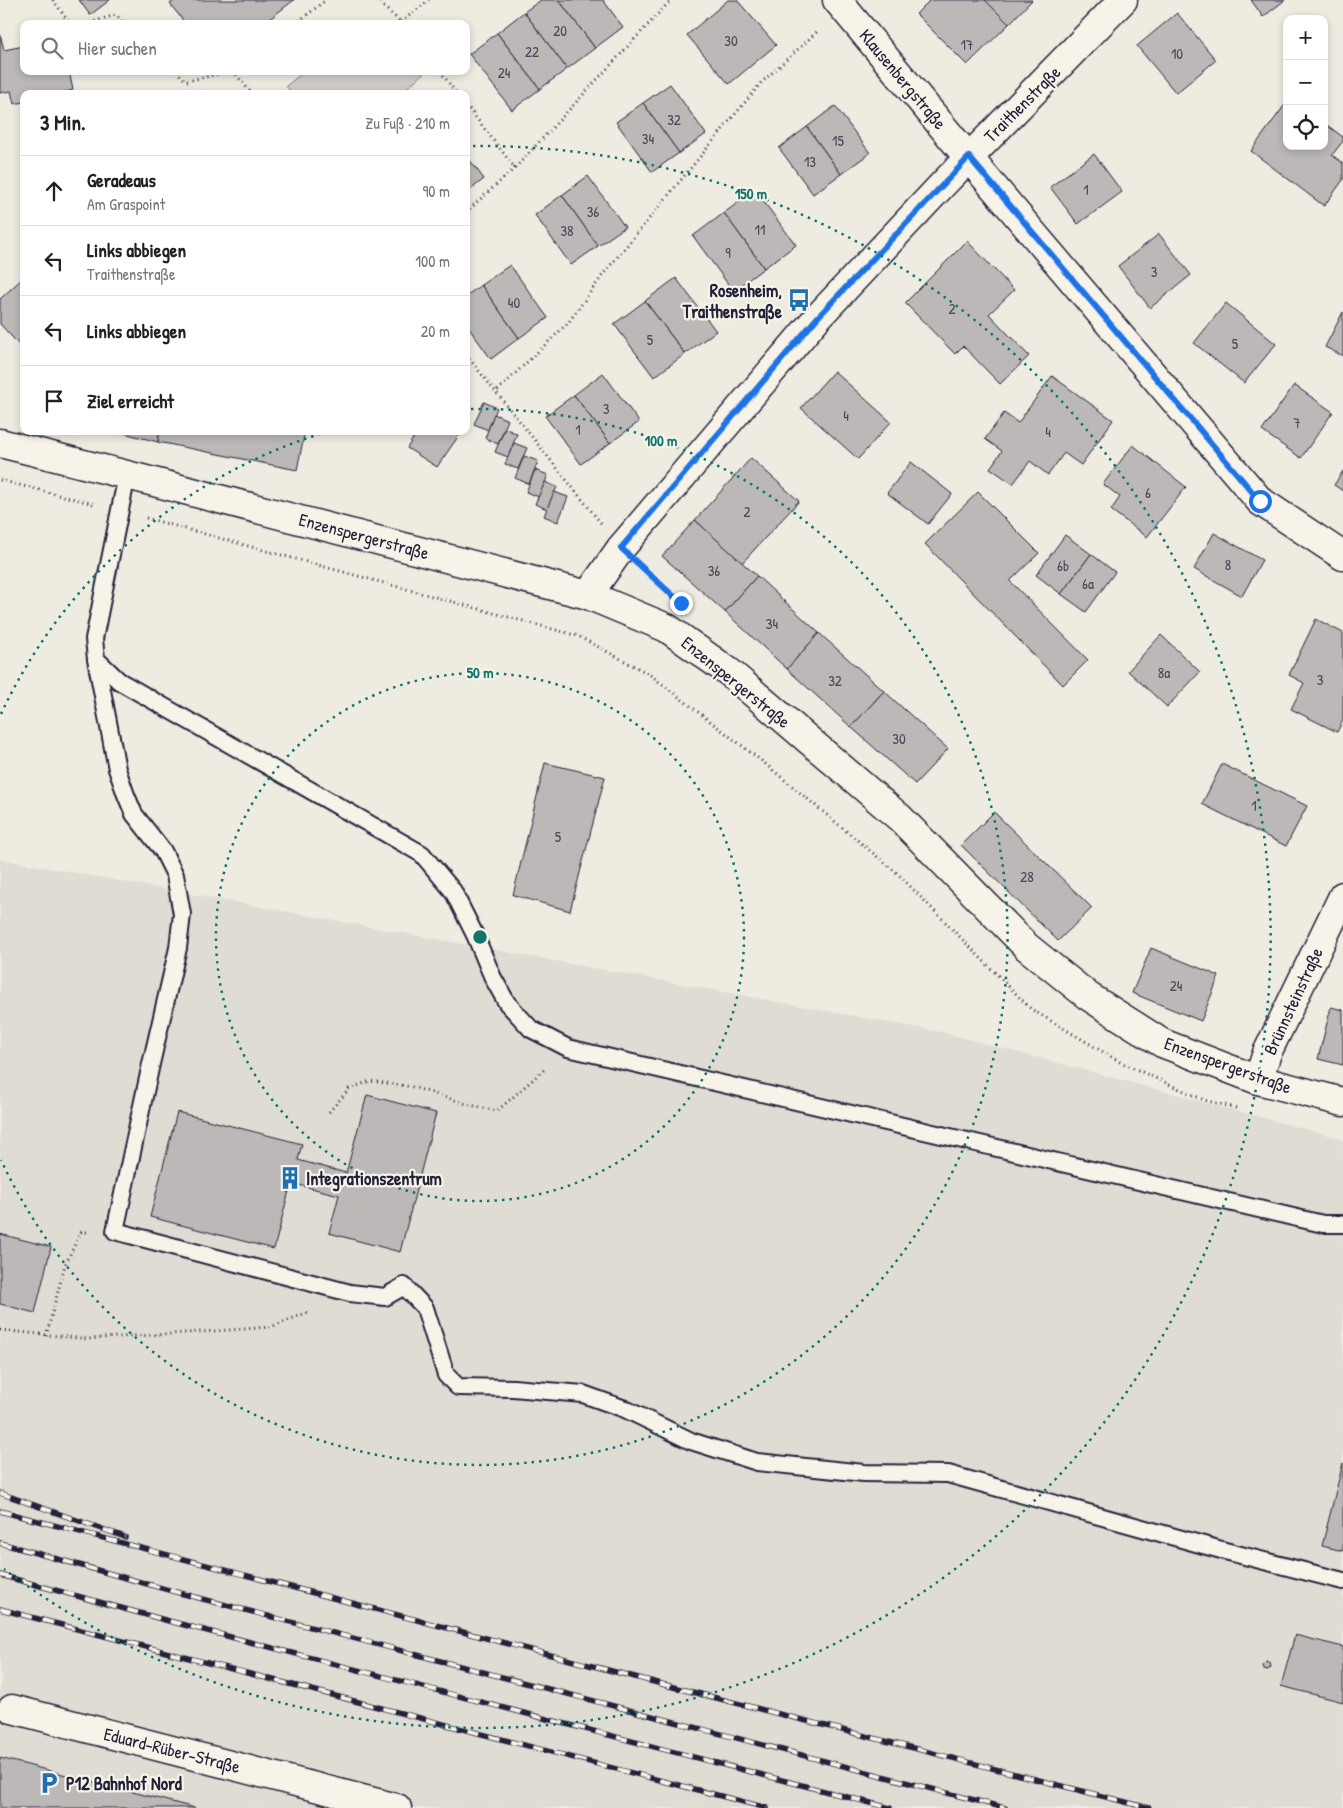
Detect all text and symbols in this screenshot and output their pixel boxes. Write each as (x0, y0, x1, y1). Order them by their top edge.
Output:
map controls (1283, 15, 1328, 150)
button: + (1283, 15, 1328, 60)
search box (20, 20, 470, 75)
house number: 20 (553, 20, 567, 41)
street label: Klausenbergstraße (854, 23, 952, 135)
house number: 30 (724, 30, 738, 51)
icon: search (38, 34, 66, 62)
house number: 17 (961, 34, 973, 55)
text: Hier suchen (78, 35, 157, 61)
house number: 22 (525, 41, 539, 62)
house number: 10 (1171, 43, 1183, 64)
street label: Traithenstraße (978, 60, 1066, 148)
button: − (1283, 60, 1328, 105)
house number: 24 (498, 62, 511, 83)
button: locate (1283, 105, 1328, 150)
text: 3 Min. (40, 108, 85, 137)
house number: 32 (667, 109, 681, 130)
text: Zu Fuß · 210 m (365, 112, 450, 134)
house number: 34 (642, 128, 655, 149)
house number: 15 (832, 130, 845, 151)
house number: 13 (804, 151, 816, 172)
text: Geradeaus (87, 167, 156, 193)
icon: ahead (40, 177, 68, 205)
house number: 1 (1083, 179, 1089, 200)
text: 90 m (422, 180, 450, 202)
text: 150 m (735, 183, 767, 204)
text: Am Graspoint (87, 193, 165, 215)
house number: 36 (587, 201, 599, 222)
house number: 11 (755, 219, 765, 240)
house number: 38 (560, 220, 574, 241)
text: Links abbiegen (87, 237, 186, 263)
house number: 9 (725, 242, 731, 263)
icon: left (40, 247, 68, 275)
text: 100 m (415, 250, 450, 272)
house number: 3 (1151, 261, 1158, 282)
text: Traithenstraße (87, 263, 175, 285)
place label: Rosenheim, Traithenstraße (682, 278, 783, 325)
bus stop icon: Rosenheim, Traithenstraße (786, 287, 812, 313)
house number: 40 (508, 292, 520, 313)
house number: 2 (948, 298, 956, 319)
icon: left (40, 317, 68, 345)
text: Links abbiegen (87, 318, 186, 344)
text: 20 m (421, 320, 450, 342)
house number: 5 (647, 329, 654, 350)
house number: 5 (1232, 333, 1239, 354)
icon: arrive (40, 387, 68, 415)
text: Ziel erreicht (87, 388, 174, 414)
house number: 3 (603, 398, 610, 419)
house number: 4 (843, 405, 849, 426)
house number: 7 (1293, 412, 1301, 433)
house number: 1 (575, 419, 581, 440)
house number: 4 (1045, 421, 1051, 442)
text: 100 m (645, 430, 677, 451)
house number: 6 (1145, 482, 1151, 503)
route start (1249, 490, 1272, 513)
house number: 2 (743, 501, 751, 522)
street label: Enzenspergerstraße (296, 507, 432, 565)
house number: 8 (1225, 554, 1231, 575)
house number: 6b (1057, 555, 1069, 576)
house number: 36 (708, 560, 720, 581)
house number: 6a (1082, 573, 1094, 594)
route end (670, 592, 693, 615)
house number: 34 (766, 613, 779, 634)
street label: Enzenspergerstraße (676, 630, 796, 734)
text: 50 m (467, 662, 493, 683)
house number: 8a (1158, 662, 1170, 683)
house number: 3 (1317, 669, 1324, 690)
house number: 32 (828, 670, 842, 691)
house number: 30 (892, 728, 906, 749)
house number: 1 (1251, 795, 1257, 816)
house number: 5 (555, 826, 562, 847)
house number: 28 (1020, 866, 1034, 887)
centre of rings (471, 928, 489, 946)
street label: Brünnsteinstraße (1257, 943, 1329, 1059)
house number: 24 (1170, 975, 1183, 996)
street label: Enzenspergerstraße (1161, 1030, 1295, 1100)
building icon: Integrationszentrum (277, 1165, 303, 1191)
place label: Integrationszentrum (306, 1166, 442, 1192)
street label: Eduard-Rüber-Straße (101, 1721, 243, 1779)
parking icon: P12 Bahnhof Nord (36, 1770, 62, 1796)
place label: P12 Bahnhof Nord (66, 1771, 182, 1796)

